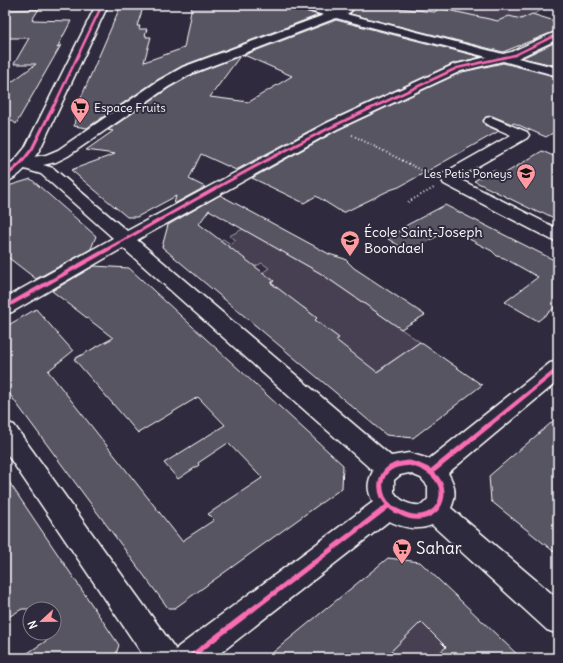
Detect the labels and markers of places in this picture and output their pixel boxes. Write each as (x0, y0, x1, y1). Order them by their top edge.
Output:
supermarket icon: Espace Fruits (69, 96, 91, 124)
place label: Espace Fruits (94, 100, 166, 115)
school or university icon: Les Petis Poneys (515, 162, 537, 190)
place label: Les Petis Poneys (423, 166, 512, 181)
place label: École Saint-Joseph Boondael (364, 223, 482, 257)
school or university icon: École Saint-Joseph Boondael (339, 229, 361, 257)
supermarket icon: Sahar (391, 537, 413, 565)
place label: Sahar (416, 537, 462, 559)

